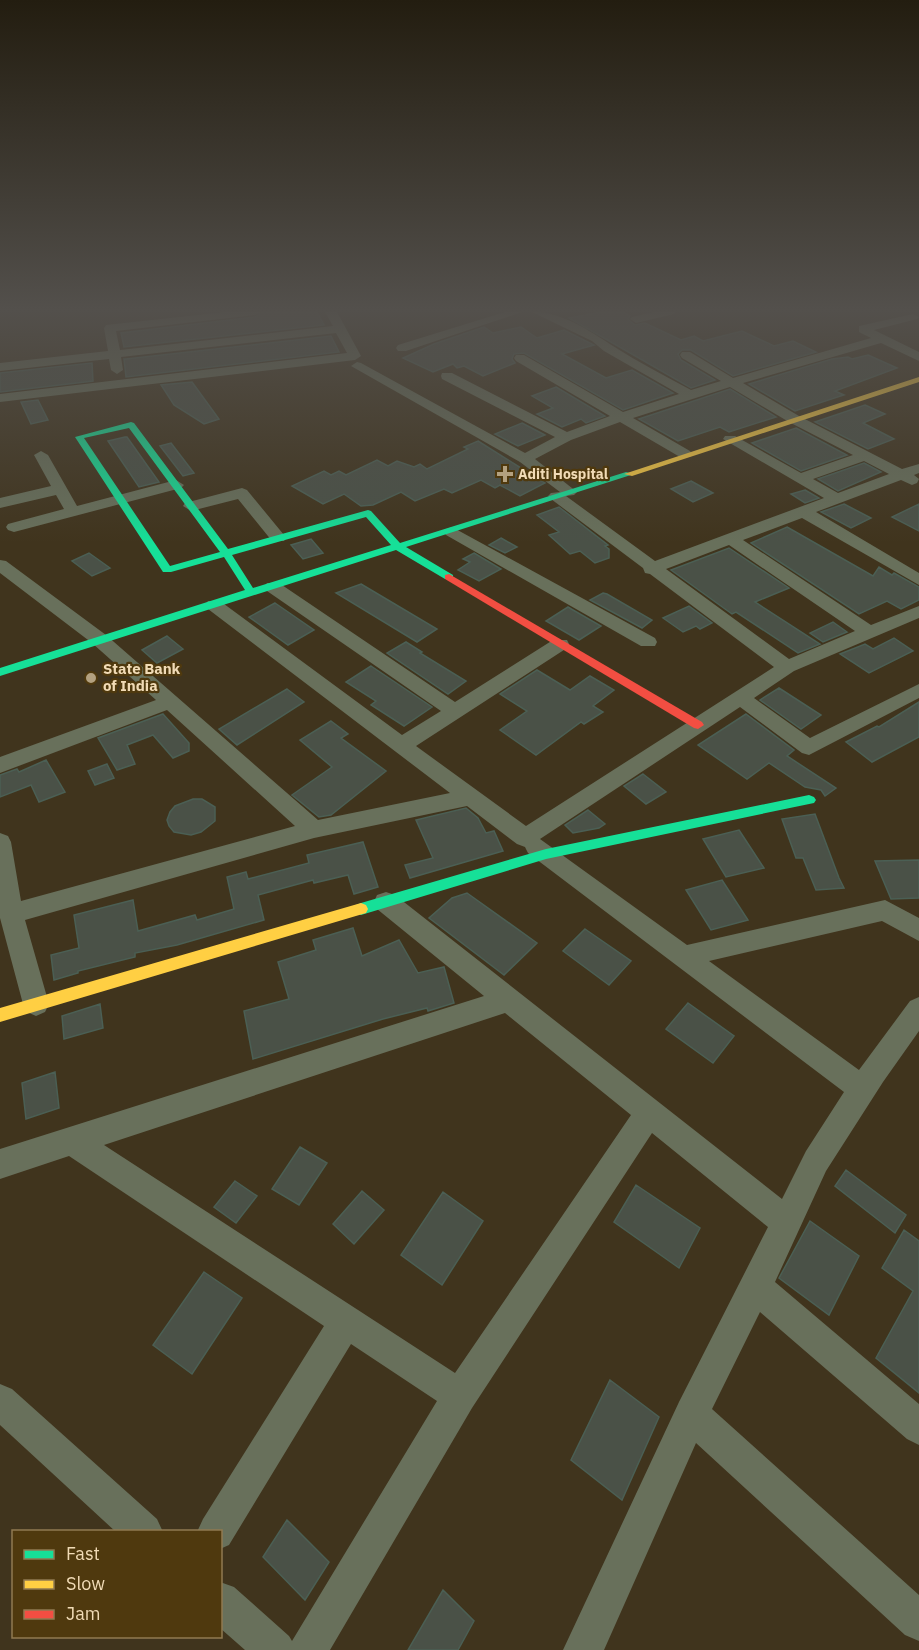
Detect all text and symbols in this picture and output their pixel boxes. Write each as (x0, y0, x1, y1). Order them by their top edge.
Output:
marker: Aditi Hospital (496, 465, 514, 483)
place label: Aditi Hospital (518, 465, 608, 483)
place label: State Bank of India (103, 659, 181, 695)
marker: State Bank of India (84, 671, 98, 685)
legend (12, 1530, 222, 1638)
text: Fast (66, 1542, 100, 1565)
text: Slow (66, 1572, 105, 1595)
text: Jam (66, 1602, 101, 1625)

